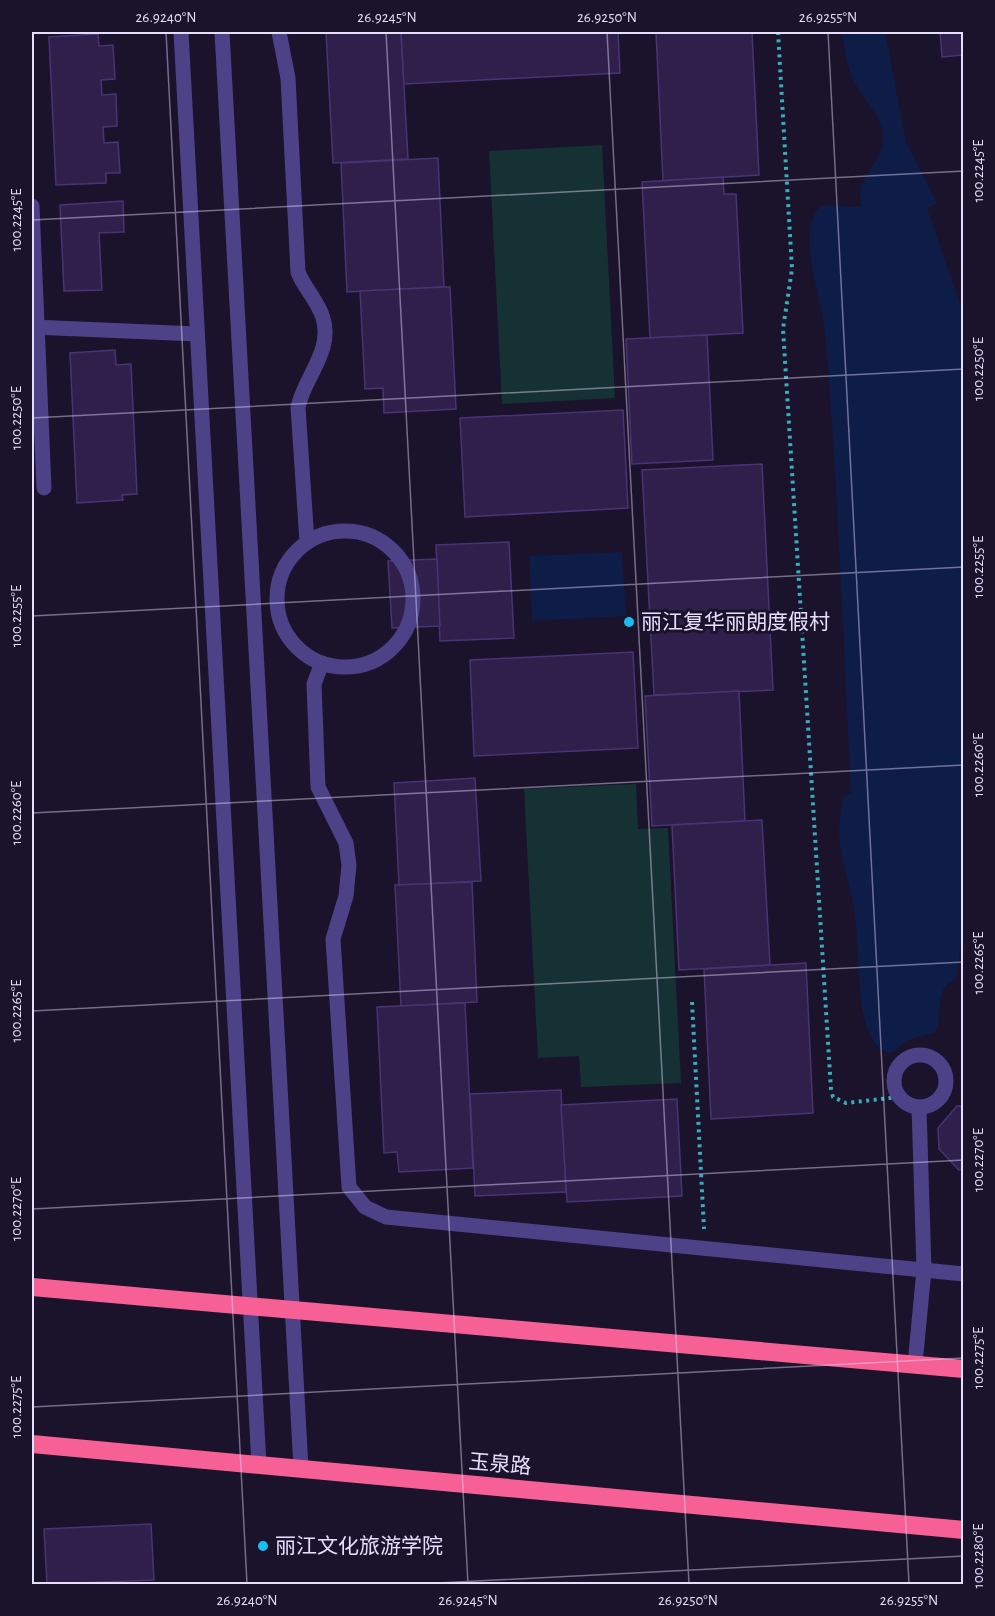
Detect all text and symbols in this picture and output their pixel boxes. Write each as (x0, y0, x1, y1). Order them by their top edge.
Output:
text: 26.9240°N (136, 10, 196, 25)
text: 26.9245°N (357, 10, 417, 25)
text: 26.9250°N (577, 10, 637, 25)
text: 26.9255°N (799, 10, 857, 25)
text: 100.2245°E (971, 139, 986, 203)
text: 100.2245°E (9, 188, 24, 252)
text: 100.2250°E (971, 337, 986, 401)
text: 100.2250°E (9, 386, 24, 450)
text: 100.2255°E (971, 536, 986, 598)
text: 100.2255°E (9, 585, 24, 647)
place label: 丽江复华丽朗度假村 (641, 611, 830, 633)
marker: 丽江复华丽朗度假村 (622, 615, 636, 629)
text: 100.2260°E (971, 733, 986, 797)
text: 100.2260°E (9, 781, 24, 845)
text: 100.2265°E (971, 931, 986, 995)
text: 100.2265°E (9, 979, 24, 1043)
text: 100.2270°E (971, 1128, 986, 1192)
text: 100.2270°E (9, 1177, 24, 1241)
text: 100.2275°E (971, 1327, 986, 1389)
text: 100.2275°E (9, 1376, 24, 1438)
street label: 玉泉路 (468, 1450, 532, 1478)
text: 100.2280°E (971, 1524, 986, 1588)
place label: 丽江文化旅游学院 (275, 1535, 443, 1557)
marker: 丽江文化旅游学院 (256, 1539, 270, 1553)
text: 26.9240°N (217, 1593, 277, 1608)
text: 26.9245°N (438, 1593, 498, 1608)
text: 26.9250°N (658, 1593, 718, 1608)
text: 26.9255°N (880, 1593, 938, 1608)

